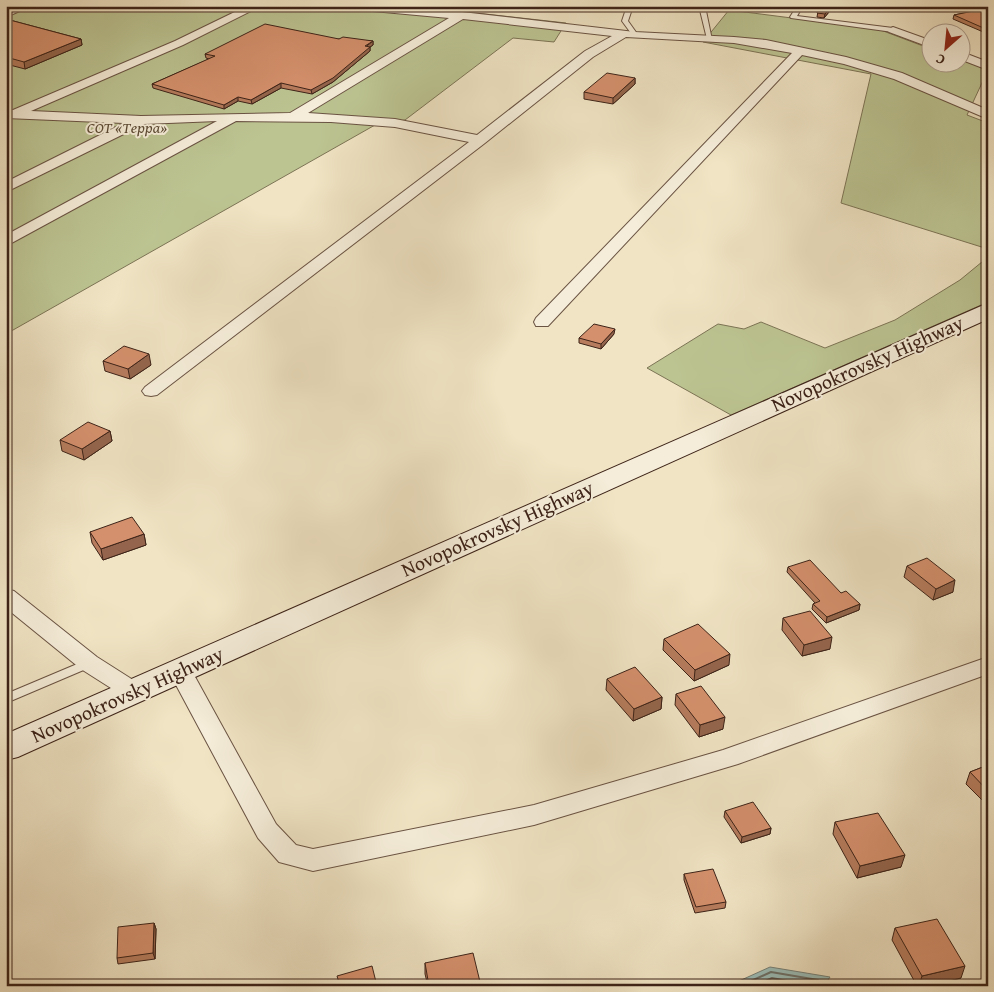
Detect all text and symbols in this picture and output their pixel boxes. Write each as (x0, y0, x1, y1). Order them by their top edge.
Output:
north arrow (922, 22, 972, 72)
text: С (932, 49, 948, 70)
park label: СОТ «Терра» (87, 115, 167, 139)
street label: Novopokrovsky Highway (766, 308, 968, 418)
street label: Novopokrovsky Highway (396, 473, 598, 583)
street label: Novopokrovsky Highway (26, 639, 228, 749)

